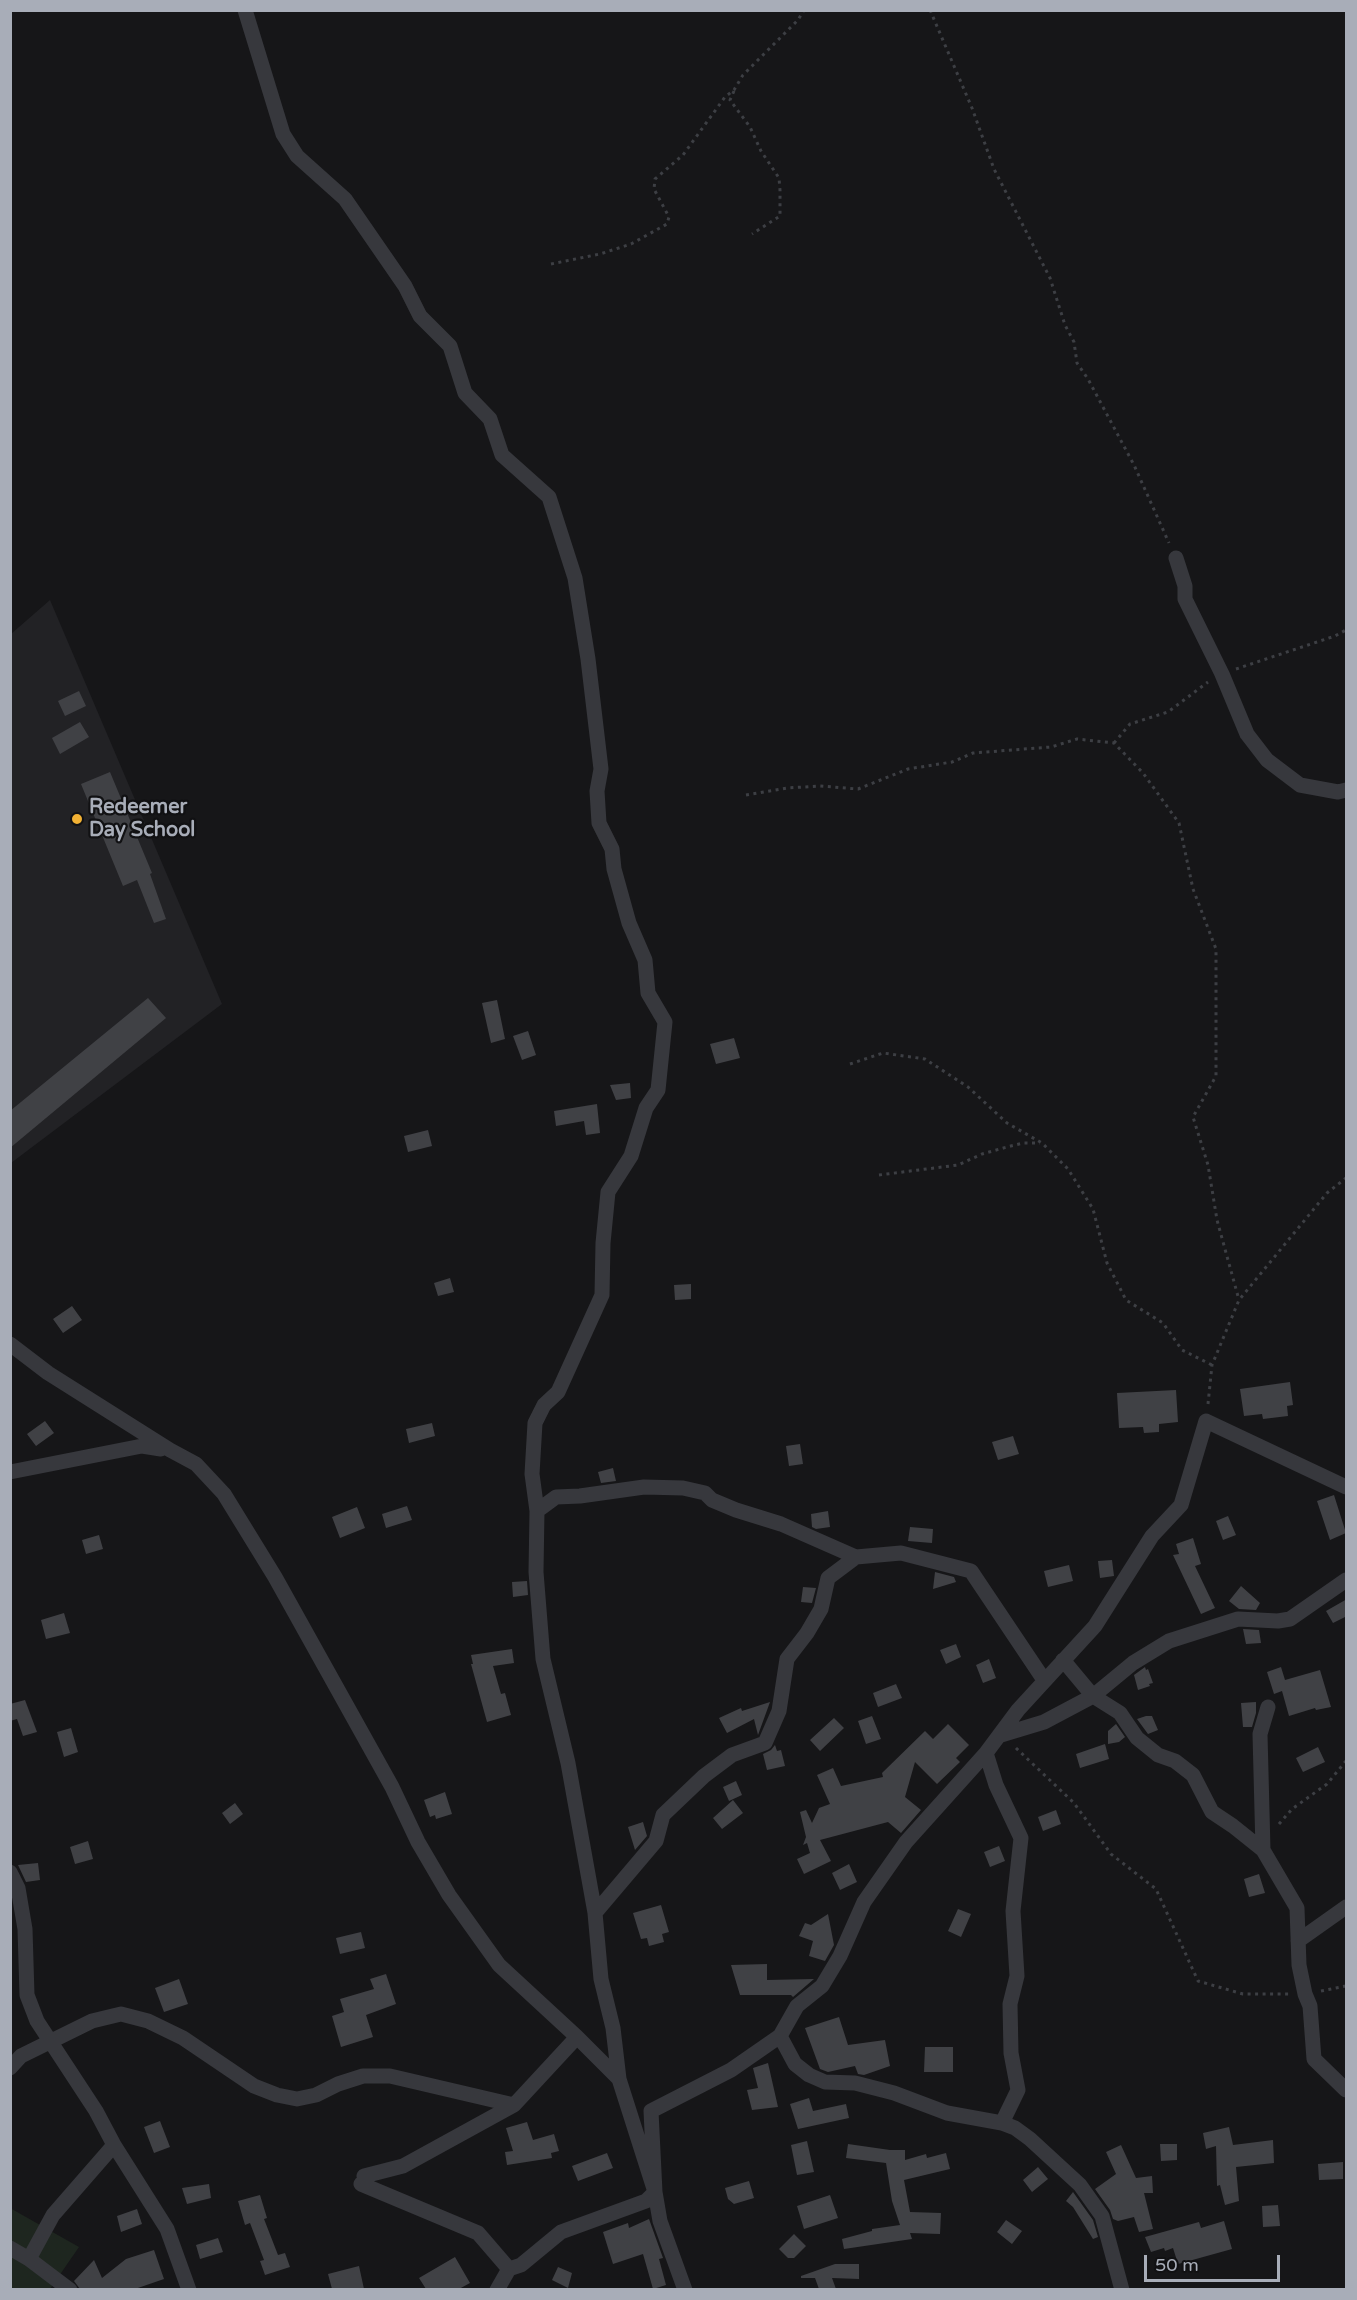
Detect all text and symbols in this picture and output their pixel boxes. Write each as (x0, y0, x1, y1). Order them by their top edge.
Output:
place label: Redeemer Day School (89, 796, 195, 843)
marker: Redeemer Day School (70, 812, 84, 826)
scale bar (1147, 2243, 1284, 2281)
text: 50 m (1155, 2254, 1199, 2276)

